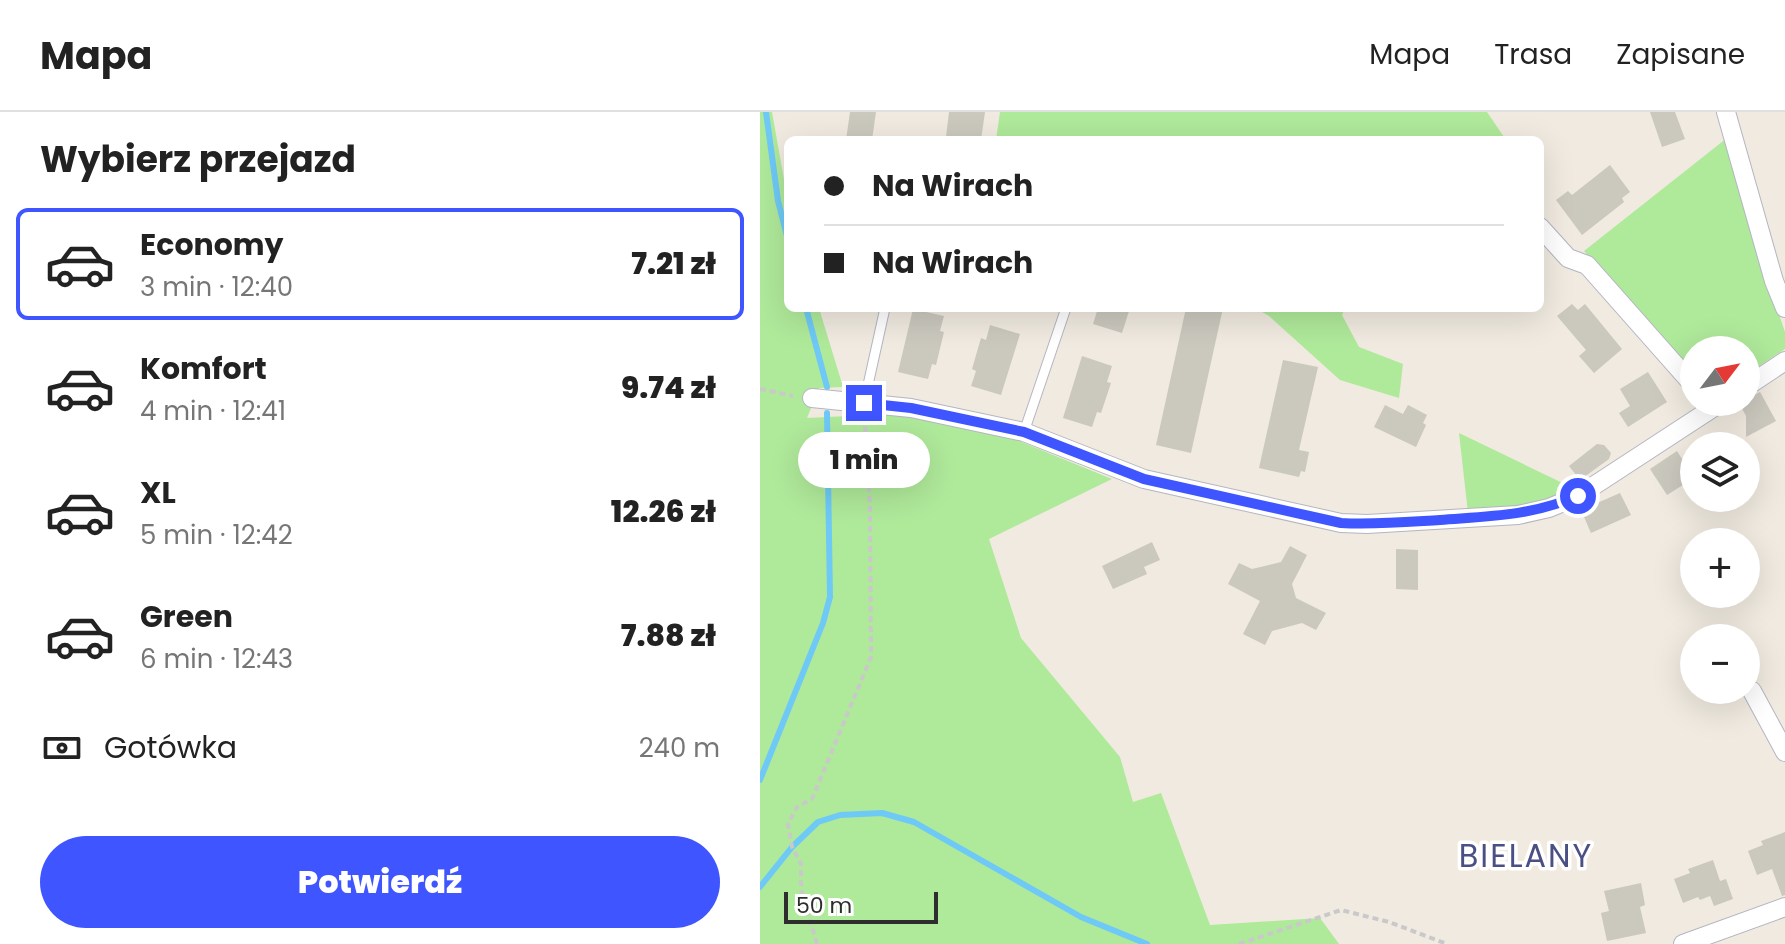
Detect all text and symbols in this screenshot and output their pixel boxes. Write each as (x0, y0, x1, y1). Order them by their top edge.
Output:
text: Mapa (40, 29, 152, 82)
text: Mapa (1369, 35, 1450, 74)
text: Trasa (1494, 35, 1572, 74)
text: Zapisane (1616, 35, 1745, 74)
text: Wybierz przejazd (40, 134, 356, 185)
text: Na Wirach (872, 164, 1033, 207)
text: Economy (140, 223, 284, 266)
icon: car (44, 228, 116, 300)
text: Na Wirach (872, 241, 1033, 284)
text: 7.21 zł (631, 242, 716, 285)
text: 3 min · 12:40 (140, 269, 293, 305)
north arrow (1680, 336, 1760, 416)
map controls (1680, 336, 1760, 704)
text: Komfort (140, 347, 267, 390)
icon: car (44, 352, 116, 424)
text: 9.74 zł (621, 366, 716, 409)
route end (846, 385, 882, 421)
text: 4 min · 12:41 (140, 393, 286, 429)
callout: 1 min (798, 431, 930, 487)
button: layers (1680, 432, 1760, 512)
text: 1 min (830, 442, 898, 478)
text: XL (140, 471, 176, 514)
icon: car (44, 476, 116, 548)
route start (1560, 478, 1596, 514)
text: 12.26 zł (611, 490, 716, 533)
text: 5 min · 12:42 (140, 517, 293, 553)
button: + (1680, 528, 1760, 608)
text: Green (140, 595, 233, 638)
icon: car (44, 600, 116, 672)
text: 7.88 zł (621, 614, 716, 657)
button: − (1680, 624, 1760, 704)
text: 6 min · 12:43 (140, 641, 293, 677)
icon: cash (40, 726, 84, 770)
text: Gotówka (104, 726, 237, 769)
text: 240 m (639, 730, 720, 766)
district label: BIELANY (1459, 833, 1593, 878)
button: Potwierdź (40, 836, 720, 928)
scale bar (784, 888, 938, 924)
text: 50 m (796, 890, 852, 921)

